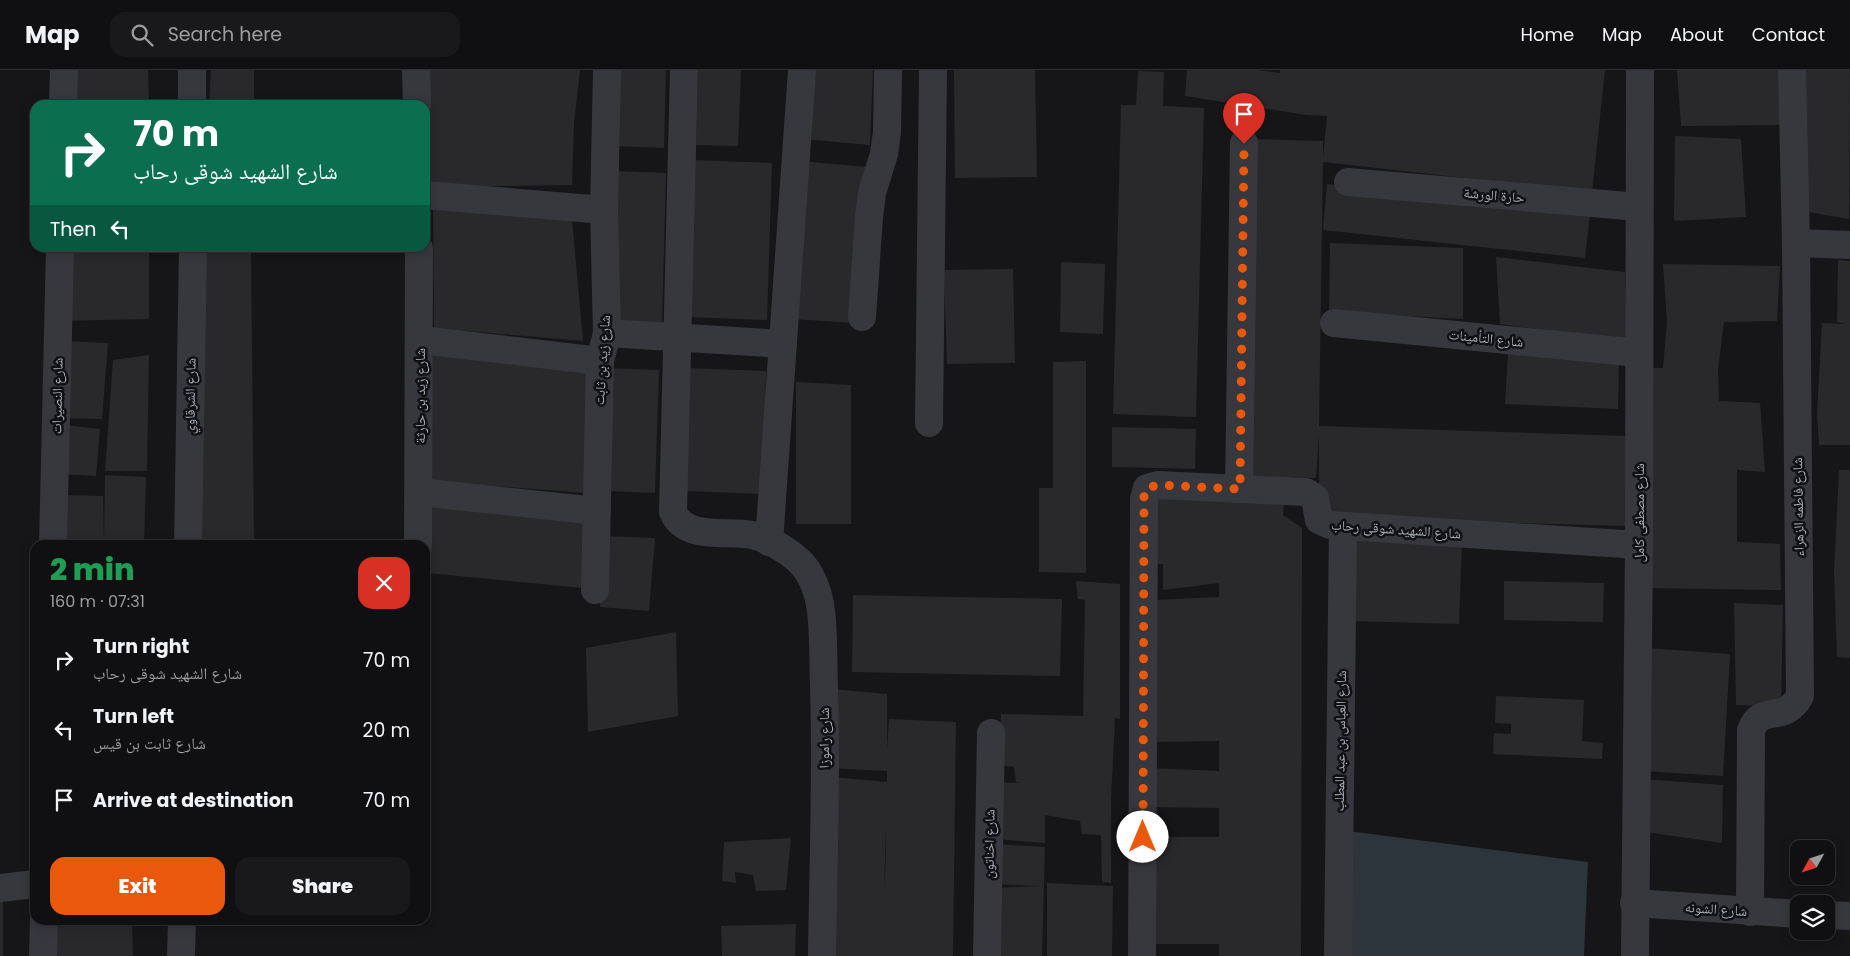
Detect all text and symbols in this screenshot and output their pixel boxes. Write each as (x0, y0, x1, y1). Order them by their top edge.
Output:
search box (110, 12, 460, 57)
text: Map (25, 18, 80, 51)
icon: search (128, 21, 156, 49)
text: Search here (168, 21, 282, 48)
text: Home (1520, 22, 1574, 47)
text: Map (1602, 22, 1642, 47)
text: About (1670, 22, 1724, 47)
text: Contact (1752, 22, 1825, 47)
pin (1223, 93, 1265, 144)
icon: arrive (1230, 100, 1258, 128)
text: 70 m (133, 109, 219, 158)
icon: right (50, 120, 115, 185)
text: شارع الشهيد شوقى رحاب (133, 156, 338, 187)
street label: حارة الورشة (1463, 182, 1525, 208)
icon: left (106, 215, 134, 243)
text: Then (50, 216, 96, 243)
street label: شارع زيد بن ثابت (589, 314, 615, 406)
street label: شارع التأمينات (1448, 324, 1524, 352)
street label: شارع زيد بن حارثة (410, 348, 430, 444)
street label: شارع النصيرات (46, 358, 68, 434)
street label: شارع الشرقاوي (179, 358, 202, 434)
street label: شارع فاطمه الزهراء (1787, 457, 1809, 557)
street label: شارع مصطفى كامل (1629, 463, 1649, 563)
street label: شارع الشهيد شوقى رحاب (1330, 514, 1462, 544)
text: 2 min (50, 548, 135, 591)
button: close (358, 557, 410, 609)
text: 160 m · 07:31 (50, 590, 145, 613)
text: Turn right (93, 633, 189, 660)
icon: right (50, 646, 78, 674)
text: 70 m (363, 647, 410, 674)
text: شارع الشهيد شوقى رحاب (93, 662, 242, 685)
street label: شارع العباس بن عبد المطلب (1329, 670, 1351, 812)
text: Turn left (93, 703, 174, 730)
street label: شارع راموزا (814, 708, 834, 768)
icon: left (50, 716, 78, 744)
text: 20 m (362, 717, 410, 744)
text: شارع ثابت بن قيس (93, 732, 206, 755)
icon: arrive (50, 786, 78, 814)
text: Arrive at destination (93, 787, 294, 814)
text: 70 m (363, 787, 410, 814)
street label: شارع اخناتون (978, 809, 1000, 879)
position arrow (1116, 810, 1168, 862)
north arrow (1790, 840, 1835, 885)
map controls (1790, 840, 1835, 940)
button: Exit (50, 857, 225, 915)
button: Share (235, 857, 410, 915)
button: layers (1790, 895, 1835, 940)
street label: شارع الشونه (1684, 897, 1748, 921)

